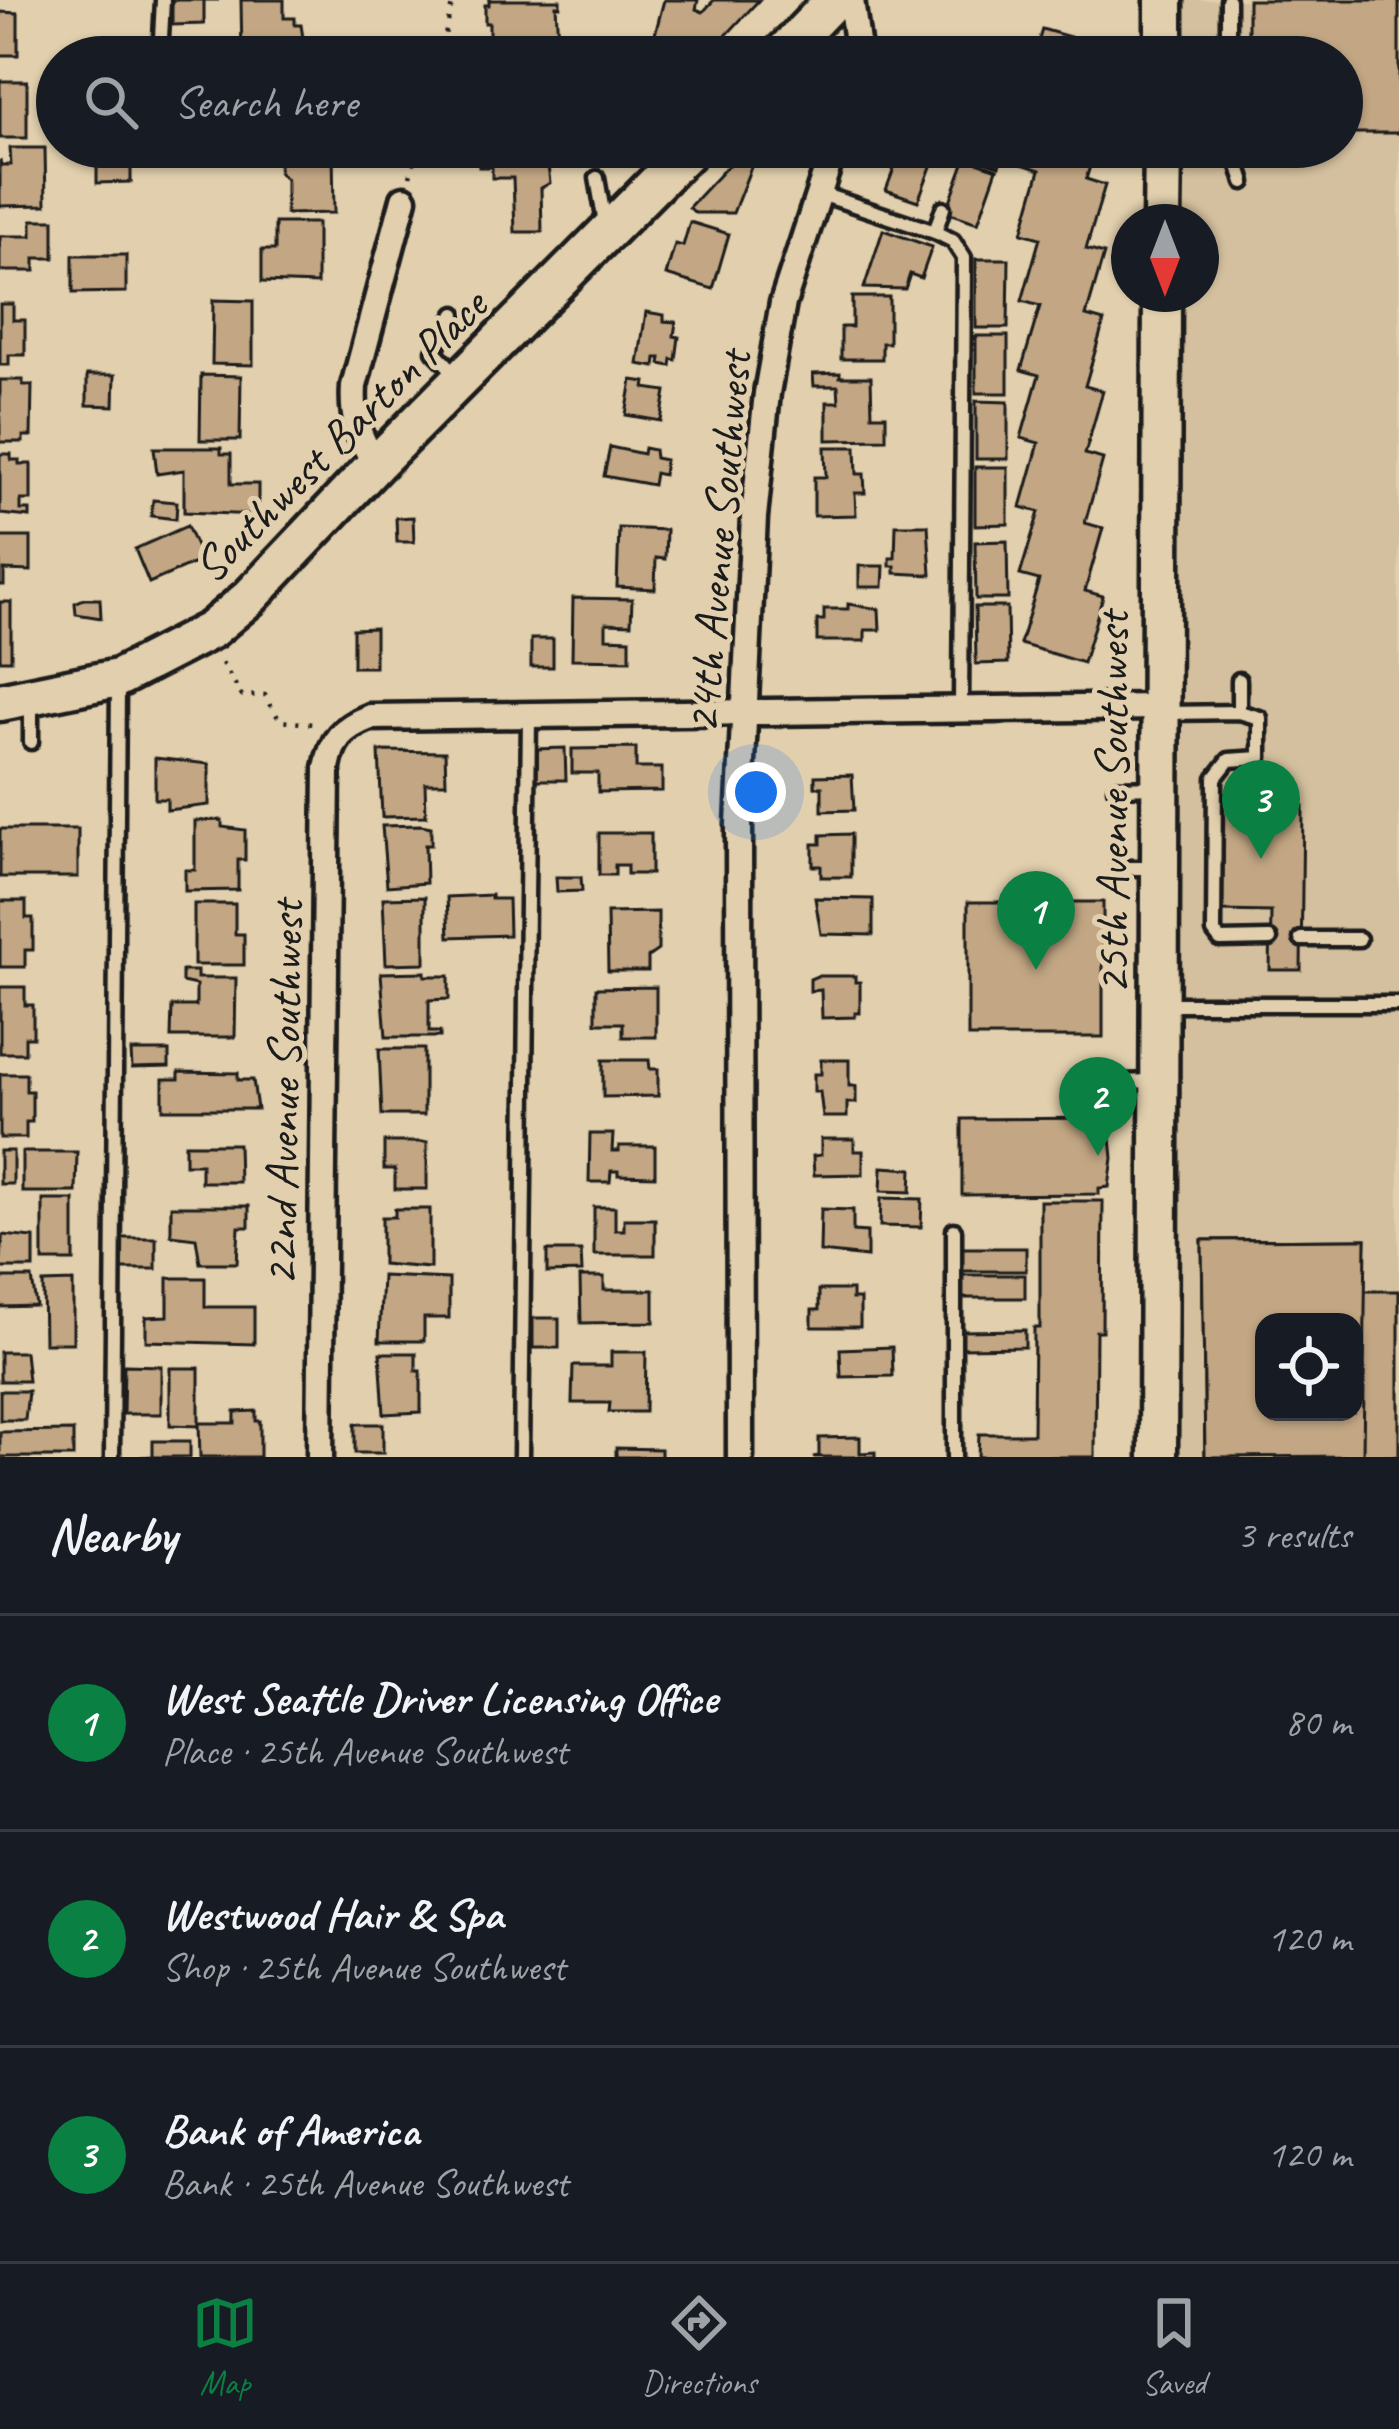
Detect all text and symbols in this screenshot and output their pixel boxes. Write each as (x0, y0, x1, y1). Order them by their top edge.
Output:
search box (36, 36, 1363, 168)
icon: search (78, 69, 144, 135)
text: Search here (174, 74, 357, 131)
north arrow (1111, 204, 1219, 312)
street label: Southwest Barton Place (180, 274, 502, 595)
street label: 24th Avenue Southwest (671, 345, 765, 735)
street label: 25th Avenue Southwest (1082, 608, 1142, 994)
pin: 3 (1222, 760, 1300, 859)
your location (726, 762, 786, 822)
pin: 1 (997, 871, 1075, 970)
street label: 22nd Avenue Southwest (250, 896, 316, 1286)
pin: 2 (1059, 1057, 1137, 1156)
map controls (1255, 1313, 1363, 1421)
button: locate (1255, 1313, 1363, 1421)
text: Nearby (48, 1503, 176, 1567)
text: 3 results (1237, 1511, 1351, 1560)
text: West Seattle Driver Licensing Office (162, 1670, 717, 1727)
text: 1 (78, 1698, 96, 1747)
text: 80 m (1285, 1698, 1351, 1747)
text: Place · 25th Avenue Southwest (162, 1727, 567, 1776)
text: Westwood Hair & Spa (162, 1886, 503, 1943)
text: 2 (78, 1914, 96, 1963)
text: 120 m (1267, 1914, 1351, 1963)
text: Shop · 25th Avenue Southwest (162, 1943, 565, 1992)
text: Bank of America (162, 2102, 419, 2159)
text: 3 (78, 2130, 96, 2179)
text: 120 m (1267, 2130, 1351, 2179)
text: Bank · 25th Avenue Southwest (162, 2159, 568, 2208)
tab: Map (192, 2290, 258, 2404)
tab: Directions (642, 2290, 757, 2404)
tab: Saved (1141, 2290, 1207, 2404)

